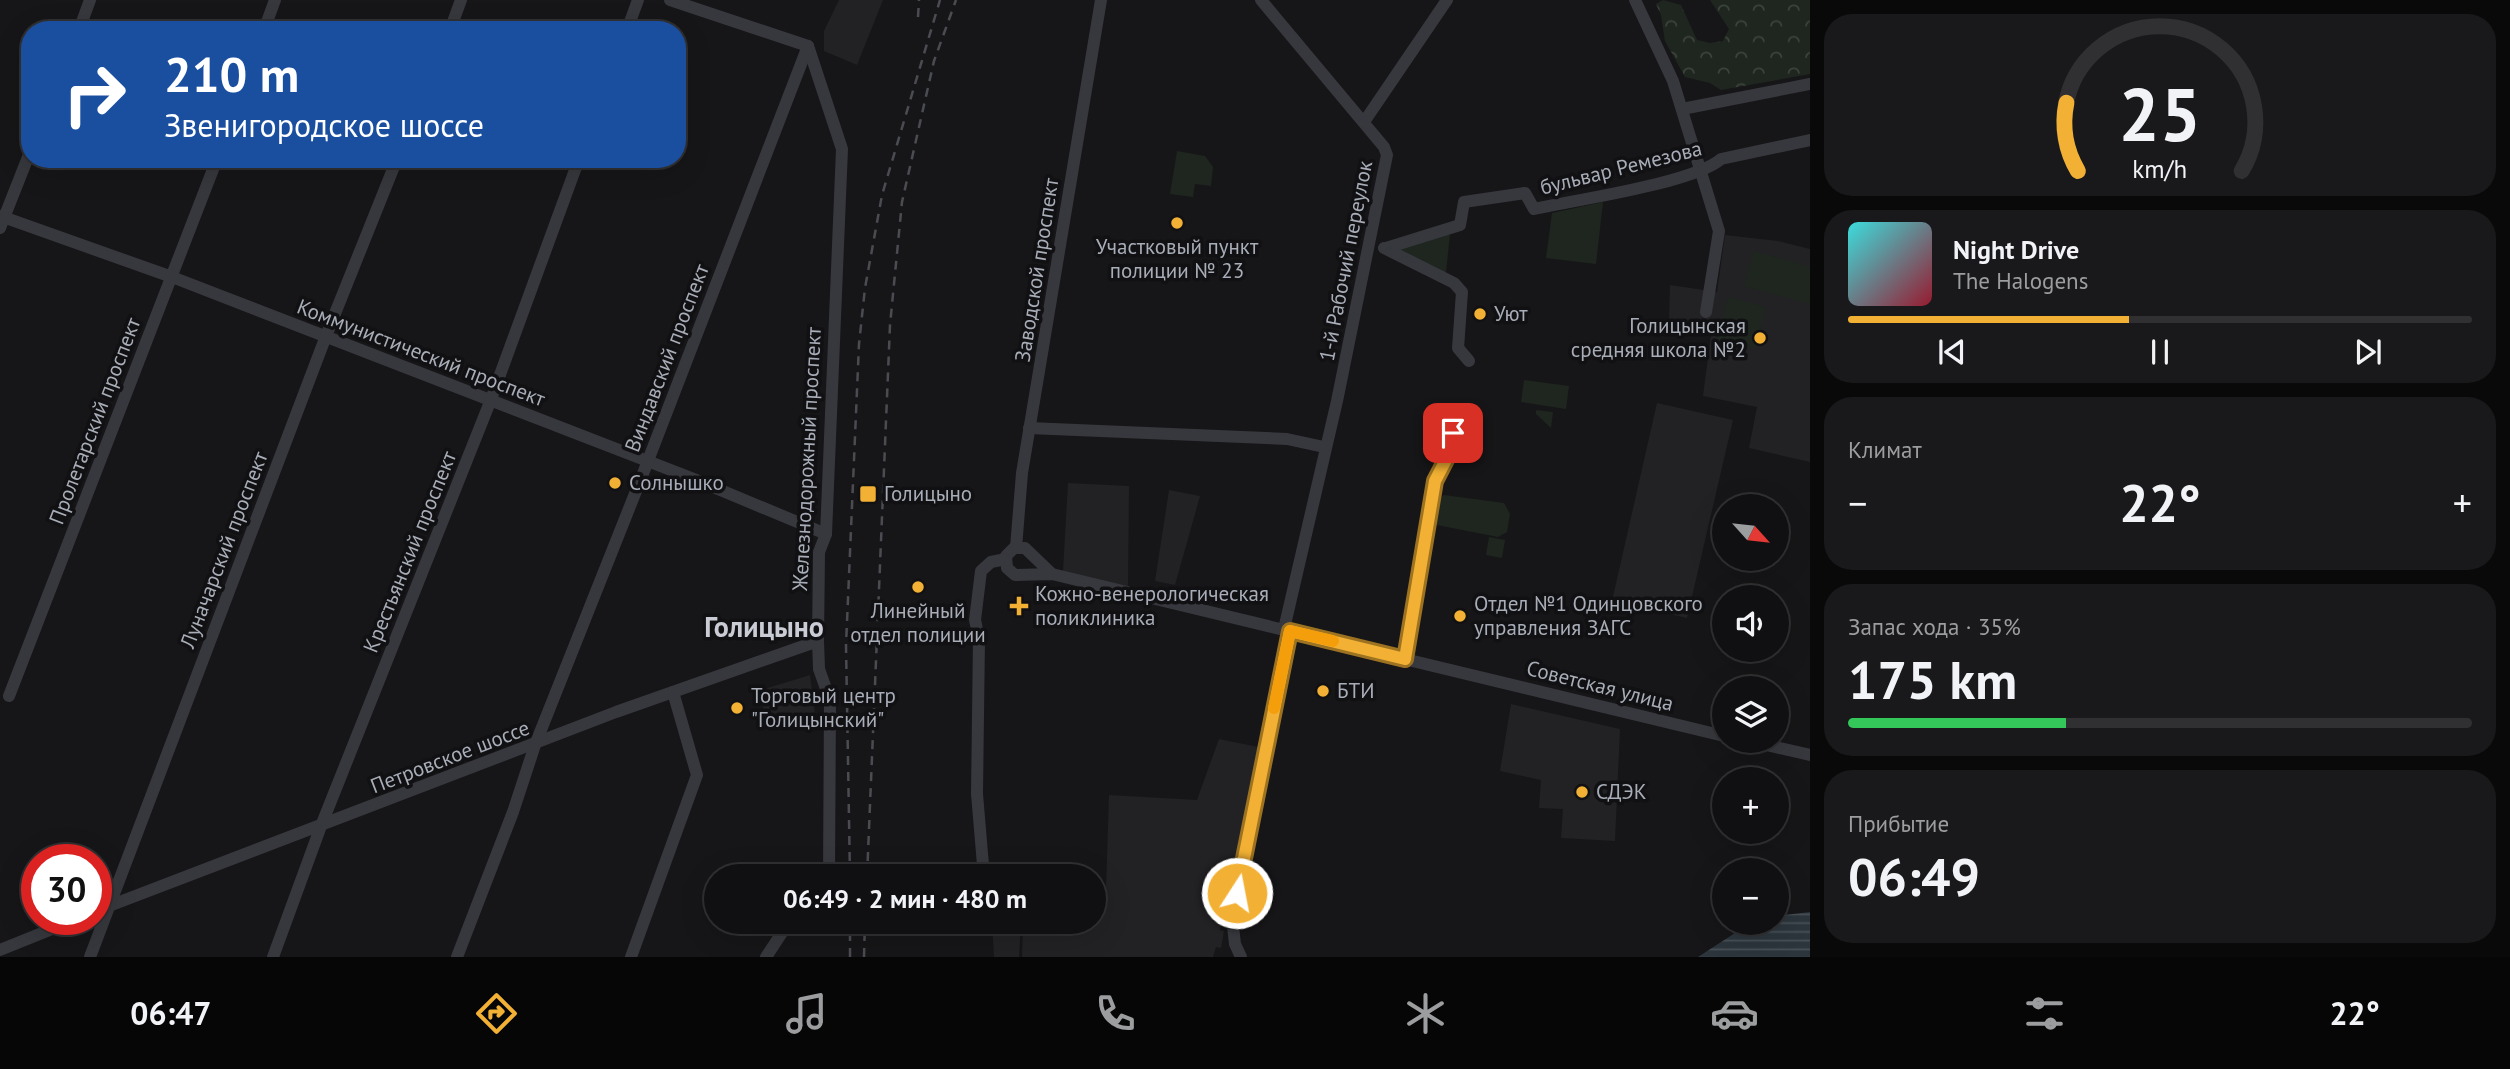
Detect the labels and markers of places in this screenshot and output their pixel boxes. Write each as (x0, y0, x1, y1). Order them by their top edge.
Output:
marker: Участковый пункт полиции № 23 (1169, 215, 1185, 231)
place label: Участковый пункт полиции № 23 (1096, 233, 1259, 284)
place label: Уют (1494, 300, 1528, 327)
marker: Уют (1472, 306, 1488, 322)
place label: Голицынская средняя школа №2 (1571, 312, 1746, 363)
marker: Голицынская средняя школа №2 (1752, 330, 1768, 346)
pin (1423, 403, 1483, 463)
place label: Солнышко (629, 469, 724, 496)
marker: Солнышко (607, 475, 623, 491)
place label: Голицыно (884, 480, 972, 507)
marker: Голицыно (858, 484, 878, 504)
marker: Линейный отдел полиции (910, 579, 926, 595)
place label: Кожно-венерологическая поликлиника (1035, 580, 1269, 631)
place label: Отдел №1 Одинцовского управления ЗАГС (1474, 590, 1703, 641)
marker: Кожно-венерологическая поликлиника (1009, 596, 1029, 616)
place label: Линейный отдел полиции (850, 597, 986, 648)
marker: Отдел №1 Одинцовского управления ЗАГС (1452, 608, 1468, 624)
place label: БТИ (1337, 677, 1375, 704)
place label: Торговый центр "Голицынский" (751, 682, 896, 733)
marker: БТИ (1315, 683, 1331, 699)
marker: Торговый центр "Голицынский" (729, 700, 745, 716)
place label: СДЭК (1596, 778, 1647, 805)
marker: СДЭК (1574, 784, 1590, 800)

